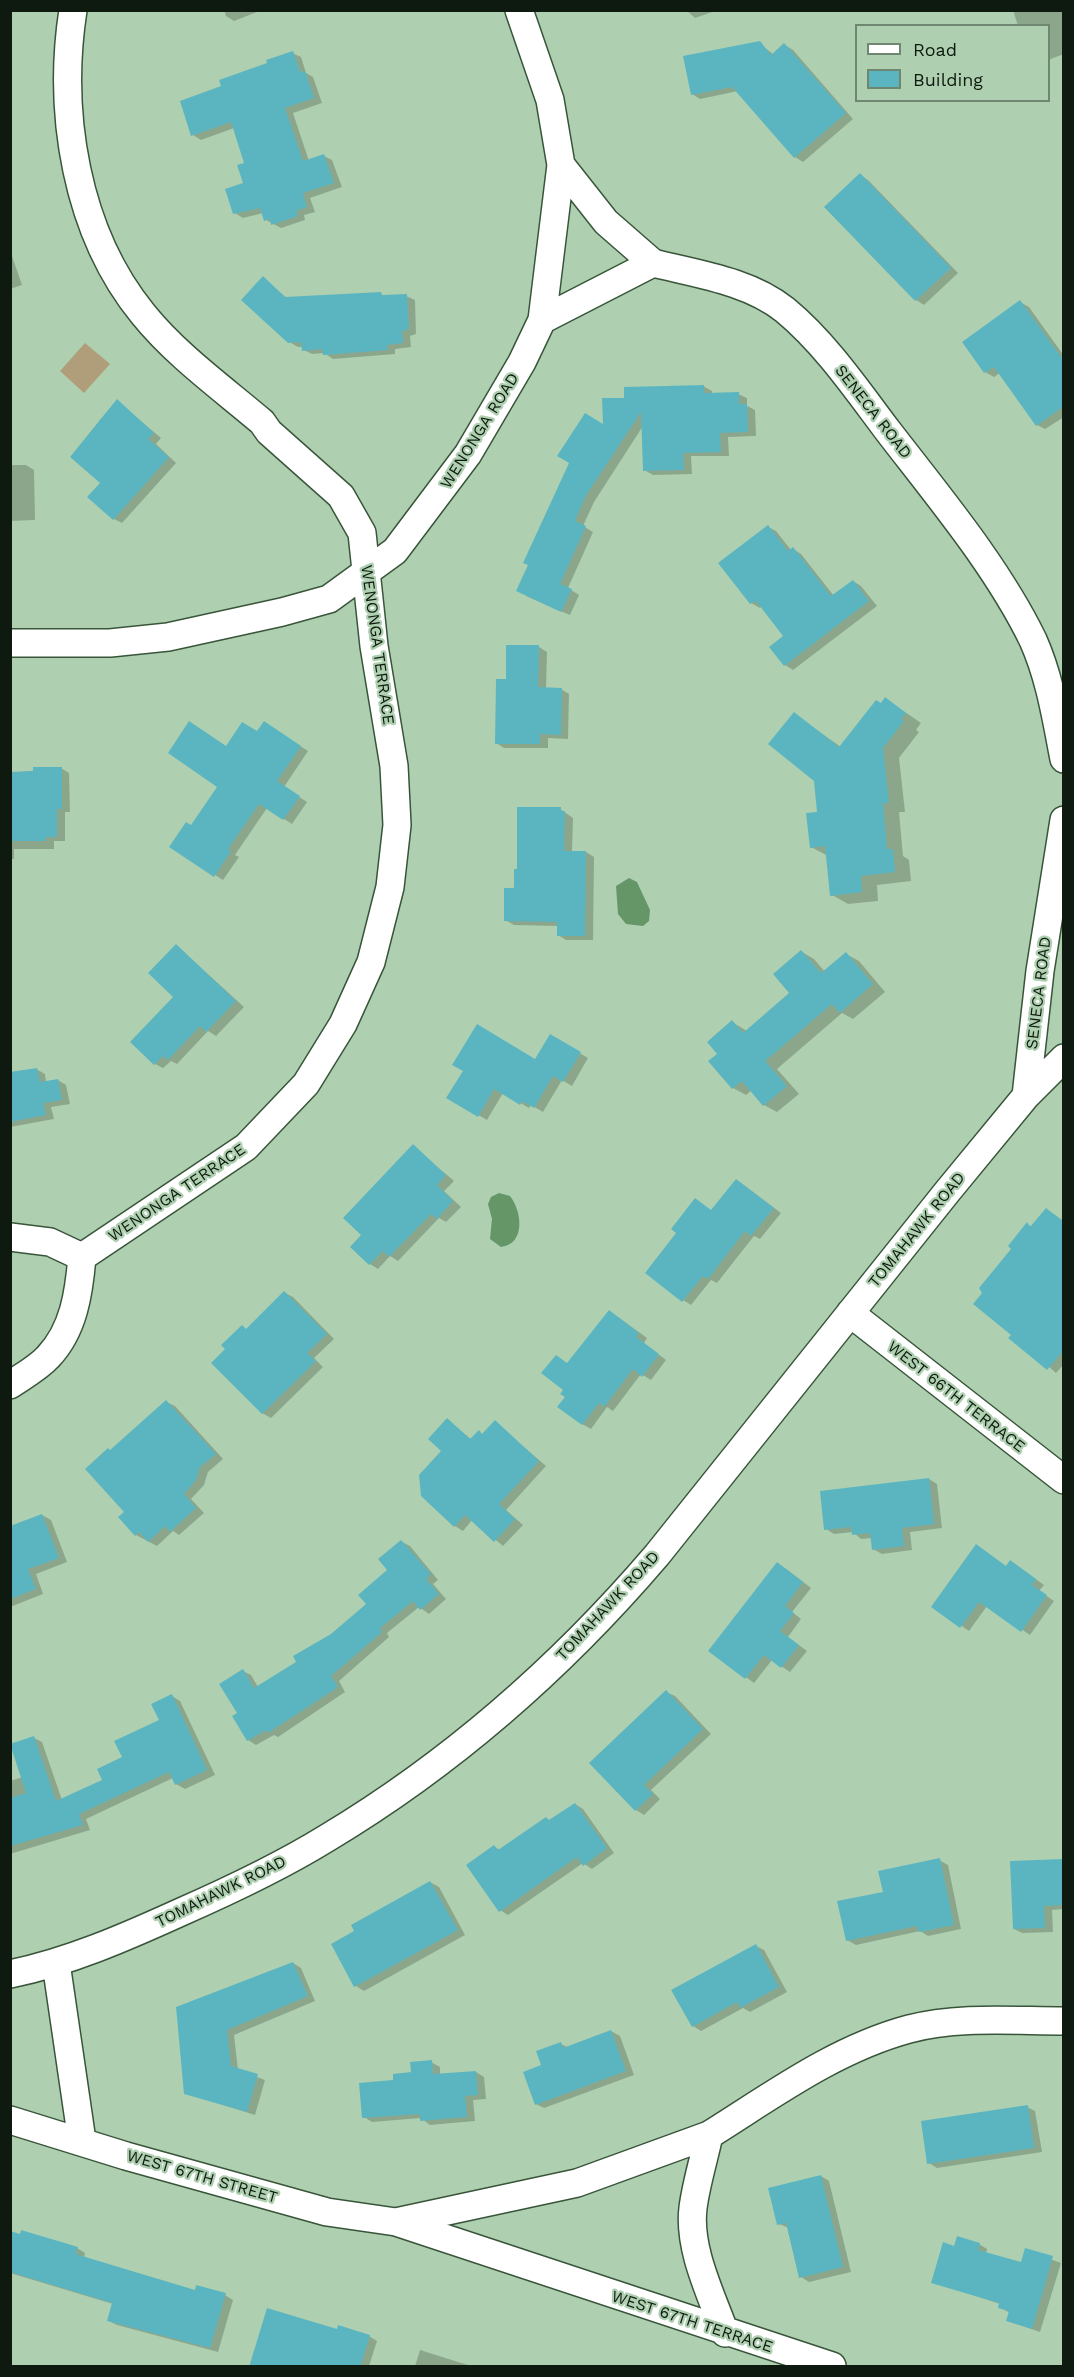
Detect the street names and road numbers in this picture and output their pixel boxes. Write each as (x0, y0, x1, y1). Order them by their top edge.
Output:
street label: SENECA ROAD (831, 361, 915, 463)
street label: WENONGA ROAD (437, 370, 523, 492)
street label: WENONGA TERRACE (356, 564, 398, 726)
street label: SENECA ROAD (1023, 936, 1055, 1050)
street label: WENONGA TERRACE (105, 1140, 249, 1246)
street label: TOMAHAWK ROAD (865, 1168, 969, 1292)
street label: WEST 66TH TERRACE (883, 1337, 1029, 1457)
street label: TOMAHAWK ROAD (552, 1547, 664, 1665)
street label: TOMAHAWK ROAD (153, 1852, 289, 1932)
street label: WEST 67TH STREET (124, 2146, 280, 2208)
street label: WEST 67TH TERRACE (609, 2287, 775, 2357)

